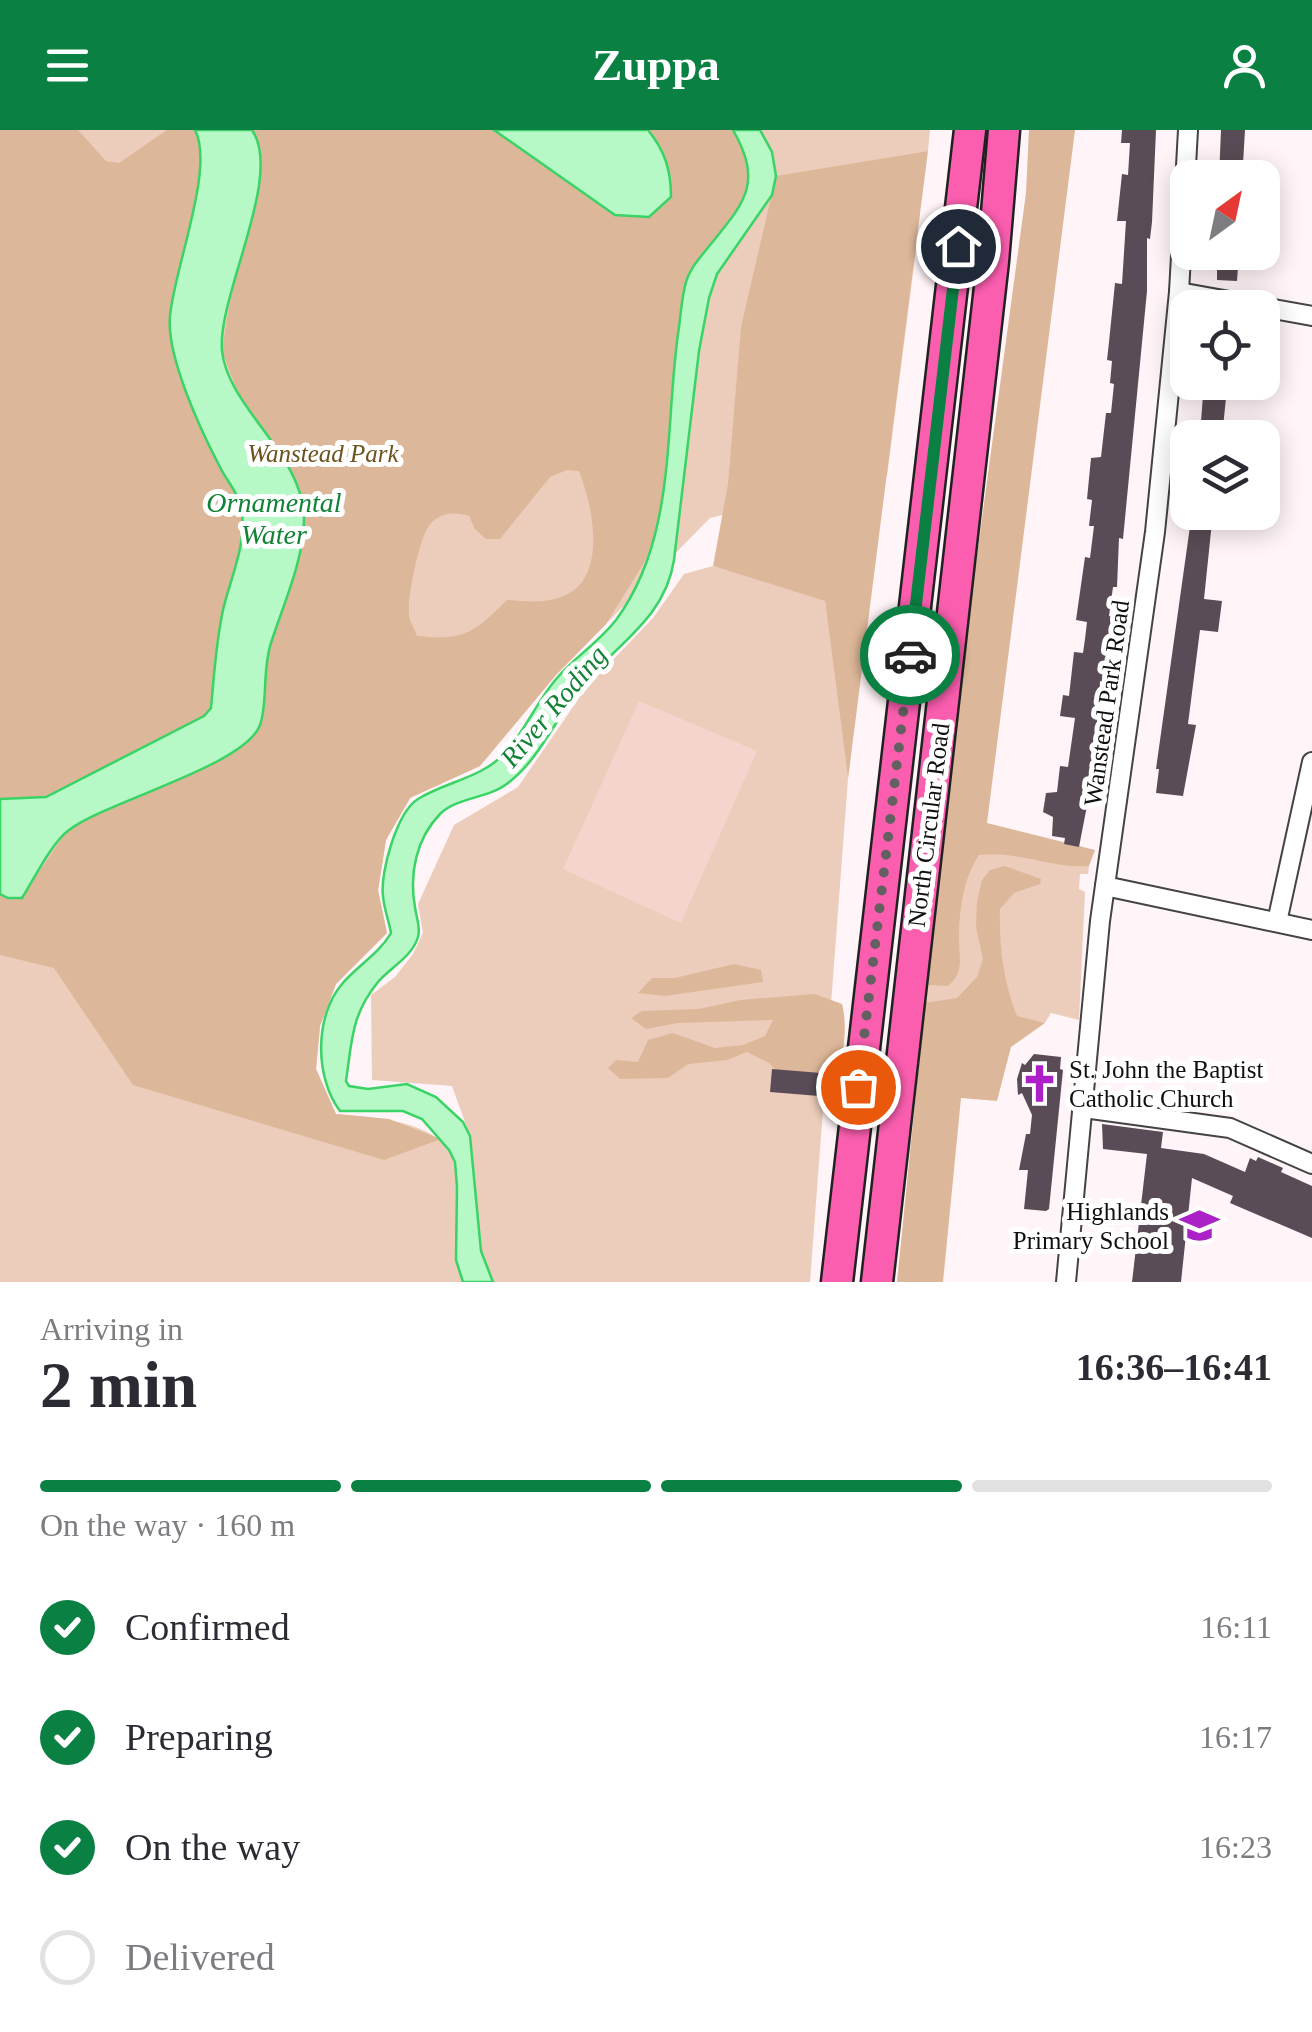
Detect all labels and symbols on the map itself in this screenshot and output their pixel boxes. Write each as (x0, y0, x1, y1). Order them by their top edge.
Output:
north arrow (1170, 160, 1280, 270)
pin (916, 204, 1001, 289)
park label: Wanstead Park (247, 440, 399, 467)
water label: Ornamental Water (206, 487, 342, 550)
street label: Wanstead Park Road (1079, 598, 1134, 808)
courier (860, 605, 960, 705)
water label: River Roding (493, 639, 613, 774)
street label: North Circular Road (903, 721, 954, 929)
pin (816, 1045, 901, 1130)
place label: St. John the Baptist Catholic Church (1069, 1056, 1264, 1112)
church icon: St. John the Baptist Catholic Church (1018, 1062, 1060, 1104)
place label: Highlands Primary School (1013, 1198, 1169, 1254)
school or university icon: Highlands Primary School (1178, 1204, 1220, 1246)

